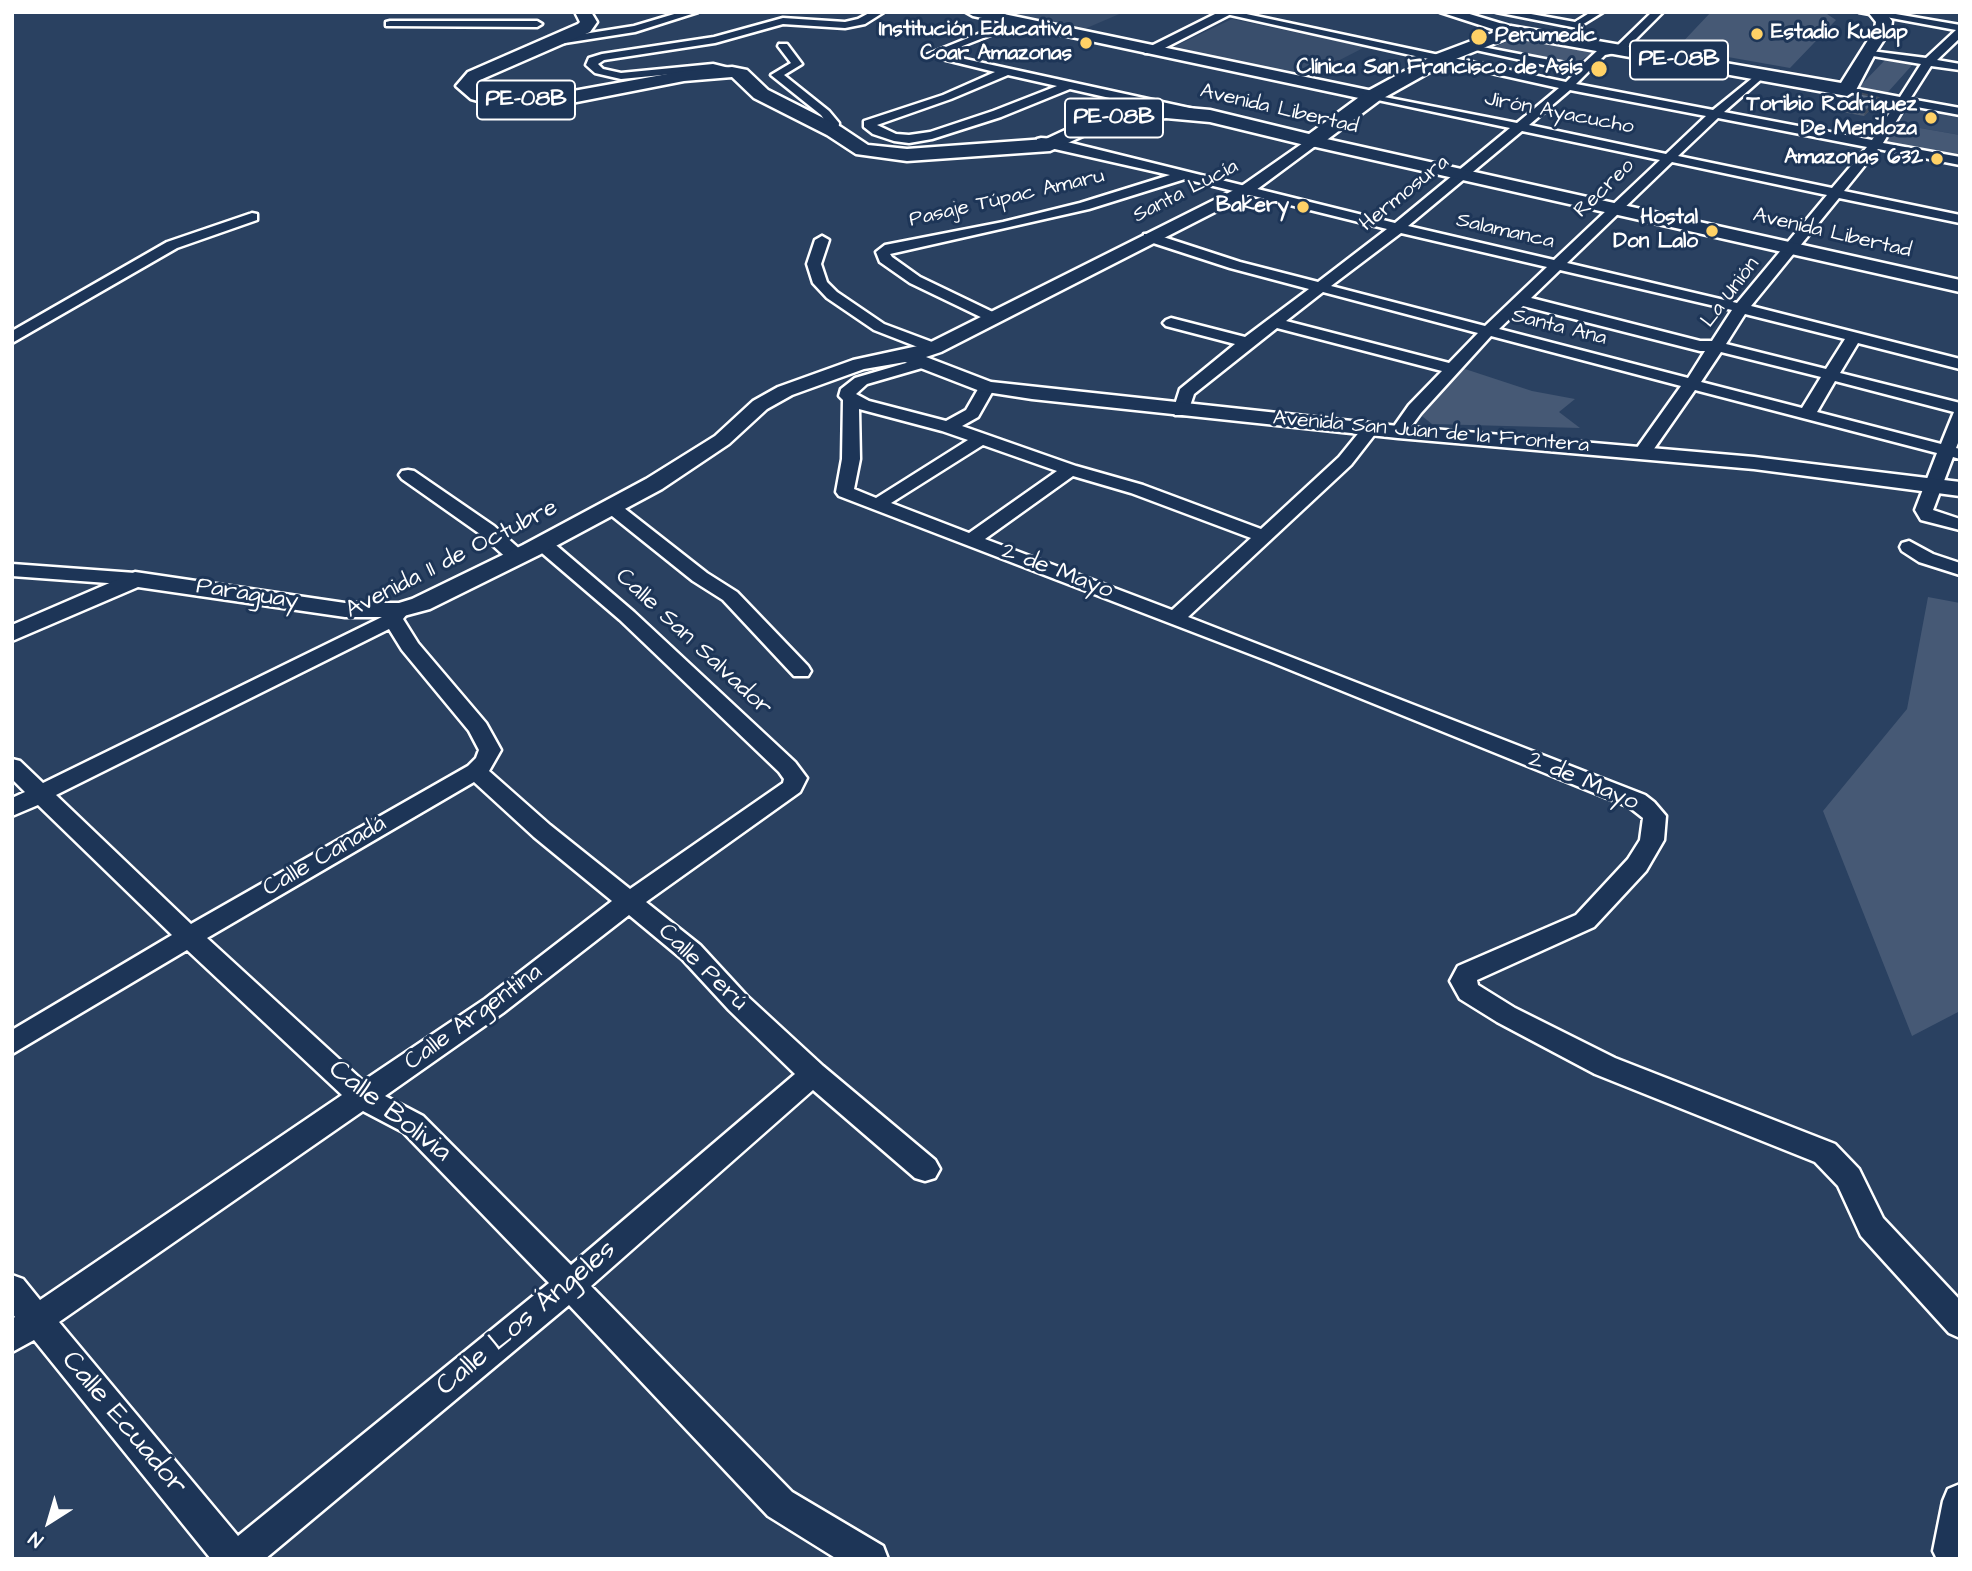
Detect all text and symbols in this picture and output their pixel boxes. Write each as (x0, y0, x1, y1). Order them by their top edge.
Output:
place label: Institución Educativa Coar Amazonas (879, 18, 1072, 68)
place label: Estadio Kuelap (1771, 21, 1908, 47)
place label: Perumedic (1495, 24, 1597, 50)
marker: Estadio Kuelap (1749, 26, 1765, 42)
marker: Perumedic (1469, 27, 1489, 47)
marker: Institución Educativa Coar Amazonas (1078, 35, 1094, 51)
road number: PE-08B (1630, 40, 1728, 80)
place label: Clínica San Francisco de Asís (1296, 56, 1583, 82)
marker: Clínica San Francisco de Asís (1589, 59, 1609, 79)
road number: PE-08B (477, 80, 575, 120)
street label: Avenida Libertad (1197, 80, 1361, 140)
street label: Jirón Ayacucho (1482, 87, 1636, 141)
place label: Toribio Rodriguez De Mendoza (1747, 93, 1917, 143)
road number: PE-08B (1065, 99, 1163, 138)
marker: Toribio Rodriguez De Mendoza (1923, 110, 1939, 126)
place label: Amazonas 632 (1784, 146, 1923, 172)
street label: Hermosura (1355, 150, 1455, 238)
marker: Amazonas 632 (1929, 151, 1945, 167)
street label: Recreo (1569, 154, 1641, 224)
street label: Santa Lucía (1129, 155, 1243, 229)
street label: Pasaje Túpac Amaru (907, 164, 1107, 234)
place label: Bakery (1216, 194, 1289, 220)
marker: Bakery (1295, 199, 1311, 215)
street label: Avenida Libertad (1750, 204, 1914, 264)
place label: Hostal Don Lalo (1613, 206, 1698, 256)
street label: Salamanca (1454, 209, 1556, 255)
marker: Hostal Don Lalo (1704, 223, 1720, 239)
street label: La Unión (1696, 253, 1766, 333)
street label: Santa Ana (1509, 304, 1609, 352)
street label: Avenida San Juan de la Frontera (1272, 407, 1590, 459)
street label: Avenida 11 de Octubre (341, 494, 563, 626)
street label: 2 de Mayo (997, 538, 1117, 606)
street label: Calle San Salvador (609, 563, 777, 723)
street label: Paraguay (194, 573, 300, 617)
street label: 2 de Mayo (1524, 746, 1642, 818)
street label: Calle Canadá (258, 810, 392, 904)
street label: Calle Perú (651, 918, 753, 1018)
street label: Calle Argentina (400, 958, 548, 1078)
street label: Calle Bolivia (321, 1054, 457, 1170)
street label: Calle Los Ángeles (430, 1234, 624, 1404)
street label: Calle Ecuador (53, 1345, 193, 1503)
north arrow (14, 1487, 84, 1557)
text: N (23, 1525, 49, 1554)

